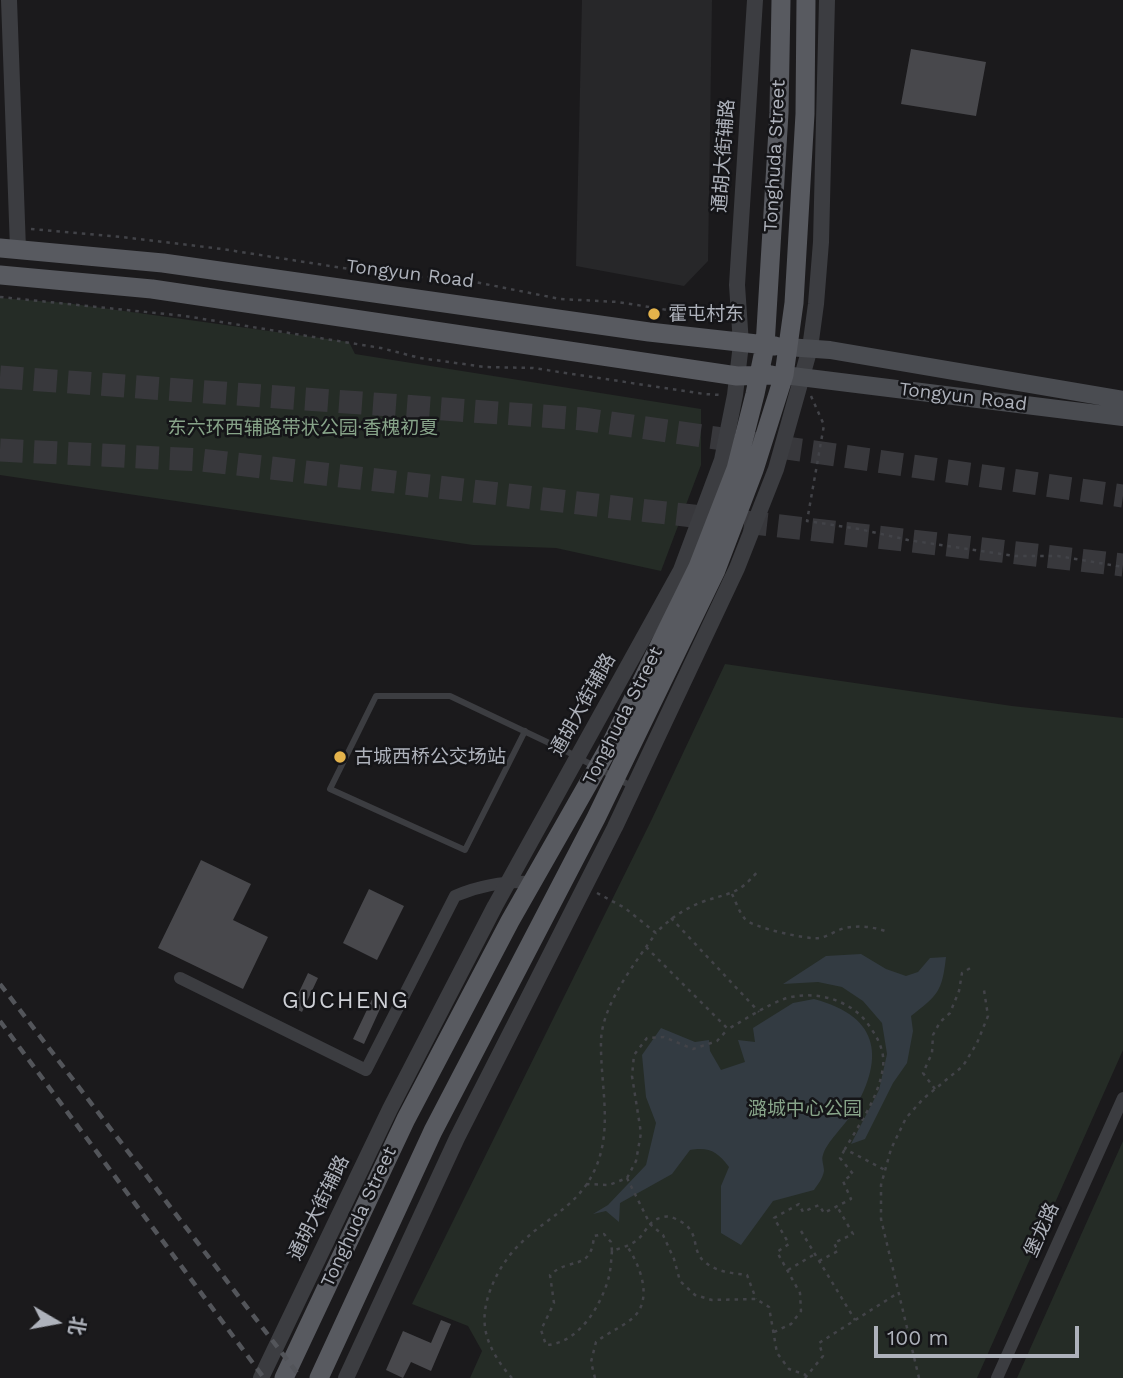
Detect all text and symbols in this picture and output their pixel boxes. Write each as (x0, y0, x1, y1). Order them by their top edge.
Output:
street label: Tonghuda Street (760, 79, 790, 233)
street label: 通胡大街辅路 (709, 98, 739, 214)
street label: Tongyun Road (345, 255, 475, 293)
place label: 霍屯村东 (668, 303, 744, 325)
marker: 霍屯村东 (646, 306, 662, 322)
street label: Tongyun Road (898, 378, 1028, 416)
park label: 东六环西辅路带状公园·香槐初夏 (168, 417, 438, 439)
street label: Tonghuda Street (578, 643, 668, 789)
street label: 通胡大街辅路 (545, 650, 621, 760)
place label: 古城西桥公交场站 (354, 746, 506, 768)
marker: 古城西桥公交场站 (332, 749, 348, 765)
district label: GUCHENG (283, 987, 409, 1015)
park label: 潞城中心公园 (748, 1098, 862, 1120)
street label: Tonghuda Street (316, 1143, 402, 1291)
street label: 通胡大街辅路 (284, 1152, 354, 1264)
street label: 堡龙路 (1020, 1199, 1064, 1261)
north arrow (21, 1287, 91, 1357)
scale bar (878, 1312, 1083, 1356)
text: 北 (64, 1314, 90, 1337)
text: 100 m (887, 1325, 949, 1350)

